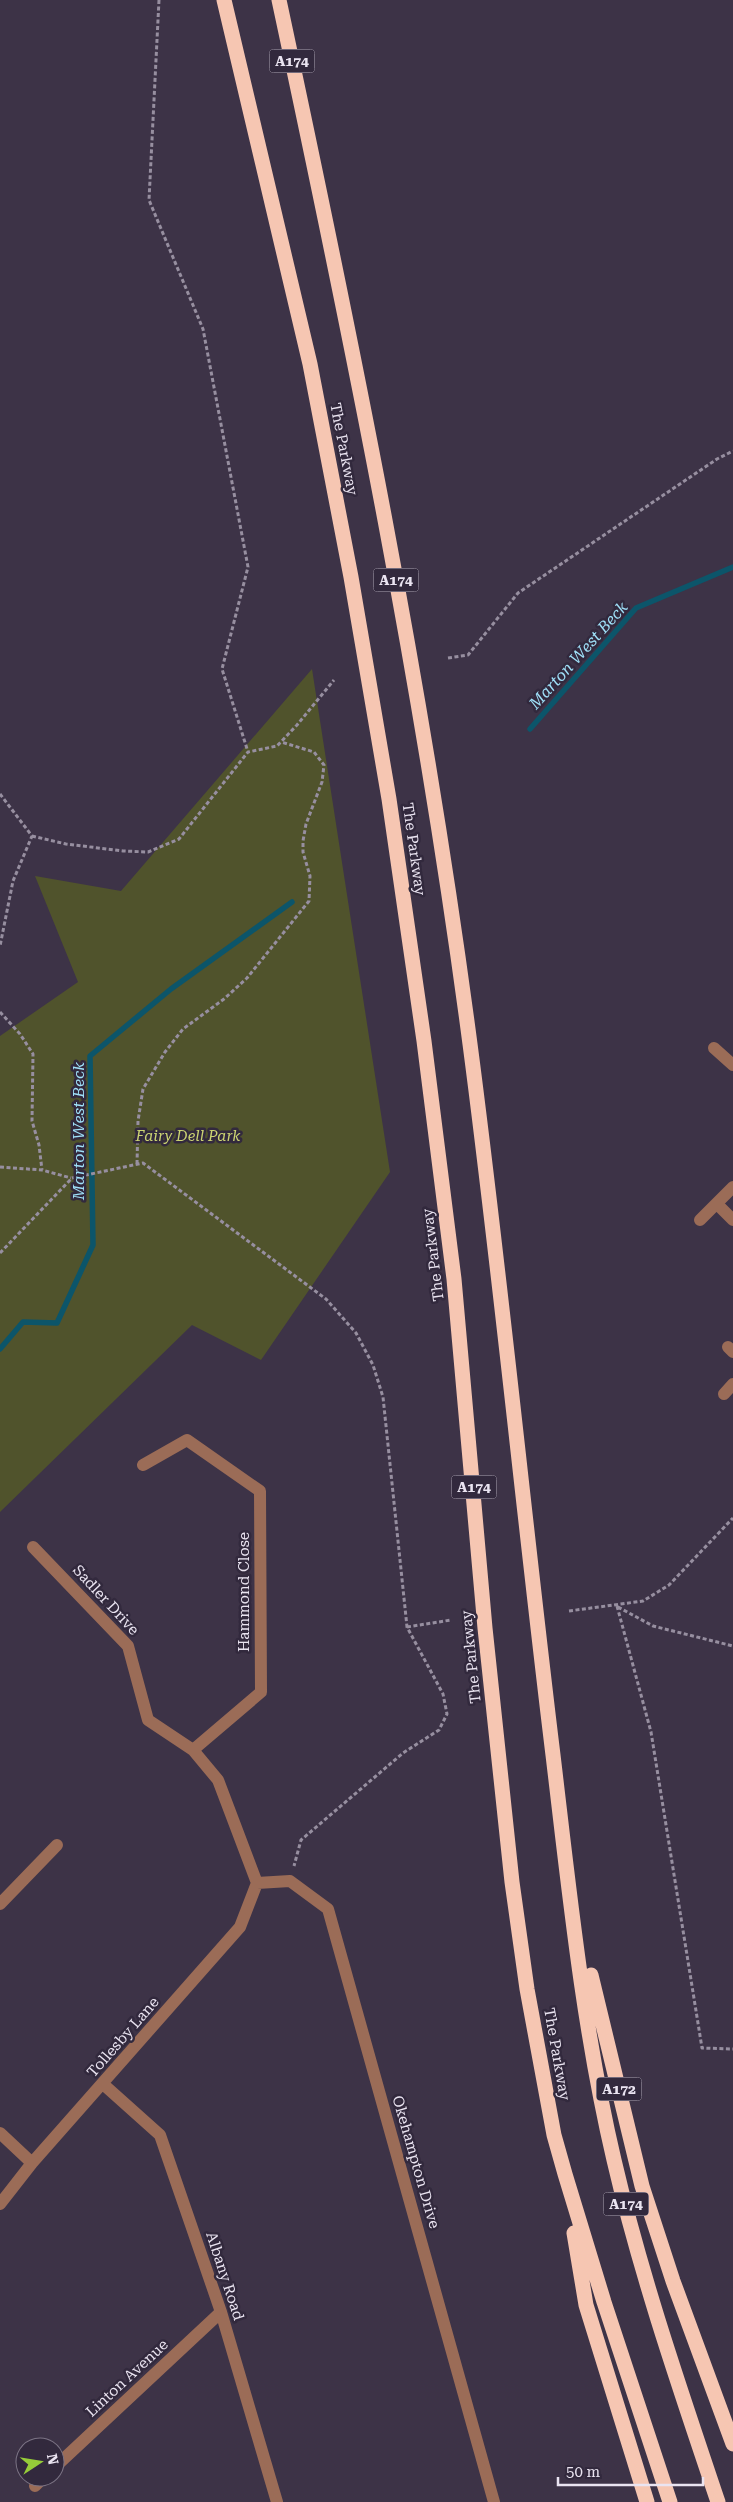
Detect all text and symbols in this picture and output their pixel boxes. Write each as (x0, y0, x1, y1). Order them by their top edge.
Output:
road number: A174 (270, 49, 314, 72)
street label: The Parkway (326, 401, 362, 497)
road number: A174 (374, 568, 418, 592)
water label: Marton West Beck (524, 597, 632, 714)
street label: The Parkway (399, 801, 429, 897)
water label: Marton West Beck (69, 1062, 88, 1201)
park label: Fairy Dell Park (135, 1127, 241, 1145)
street label: The Parkway (418, 1207, 448, 1302)
road number: A174 (452, 1475, 496, 1498)
street label: Hammond Close (235, 1532, 253, 1652)
street label: Sadler Drive (69, 1561, 143, 1639)
street label: The Parkway (457, 1609, 485, 1704)
street label: Tollesby Lane (83, 1993, 163, 2081)
street label: The Parkway (540, 2006, 574, 2102)
road number: A172 (596, 2078, 642, 2100)
street label: Okehampton Drive (388, 2093, 444, 2231)
road number: A174 (604, 2192, 648, 2216)
street label: Albany Road (202, 2229, 248, 2323)
street label: Linton Avenue (82, 2335, 172, 2421)
north arrow (15, 2437, 65, 2487)
text: N (44, 2452, 62, 2466)
scale bar (558, 2454, 703, 2486)
text: 50 m (566, 2463, 601, 2481)

